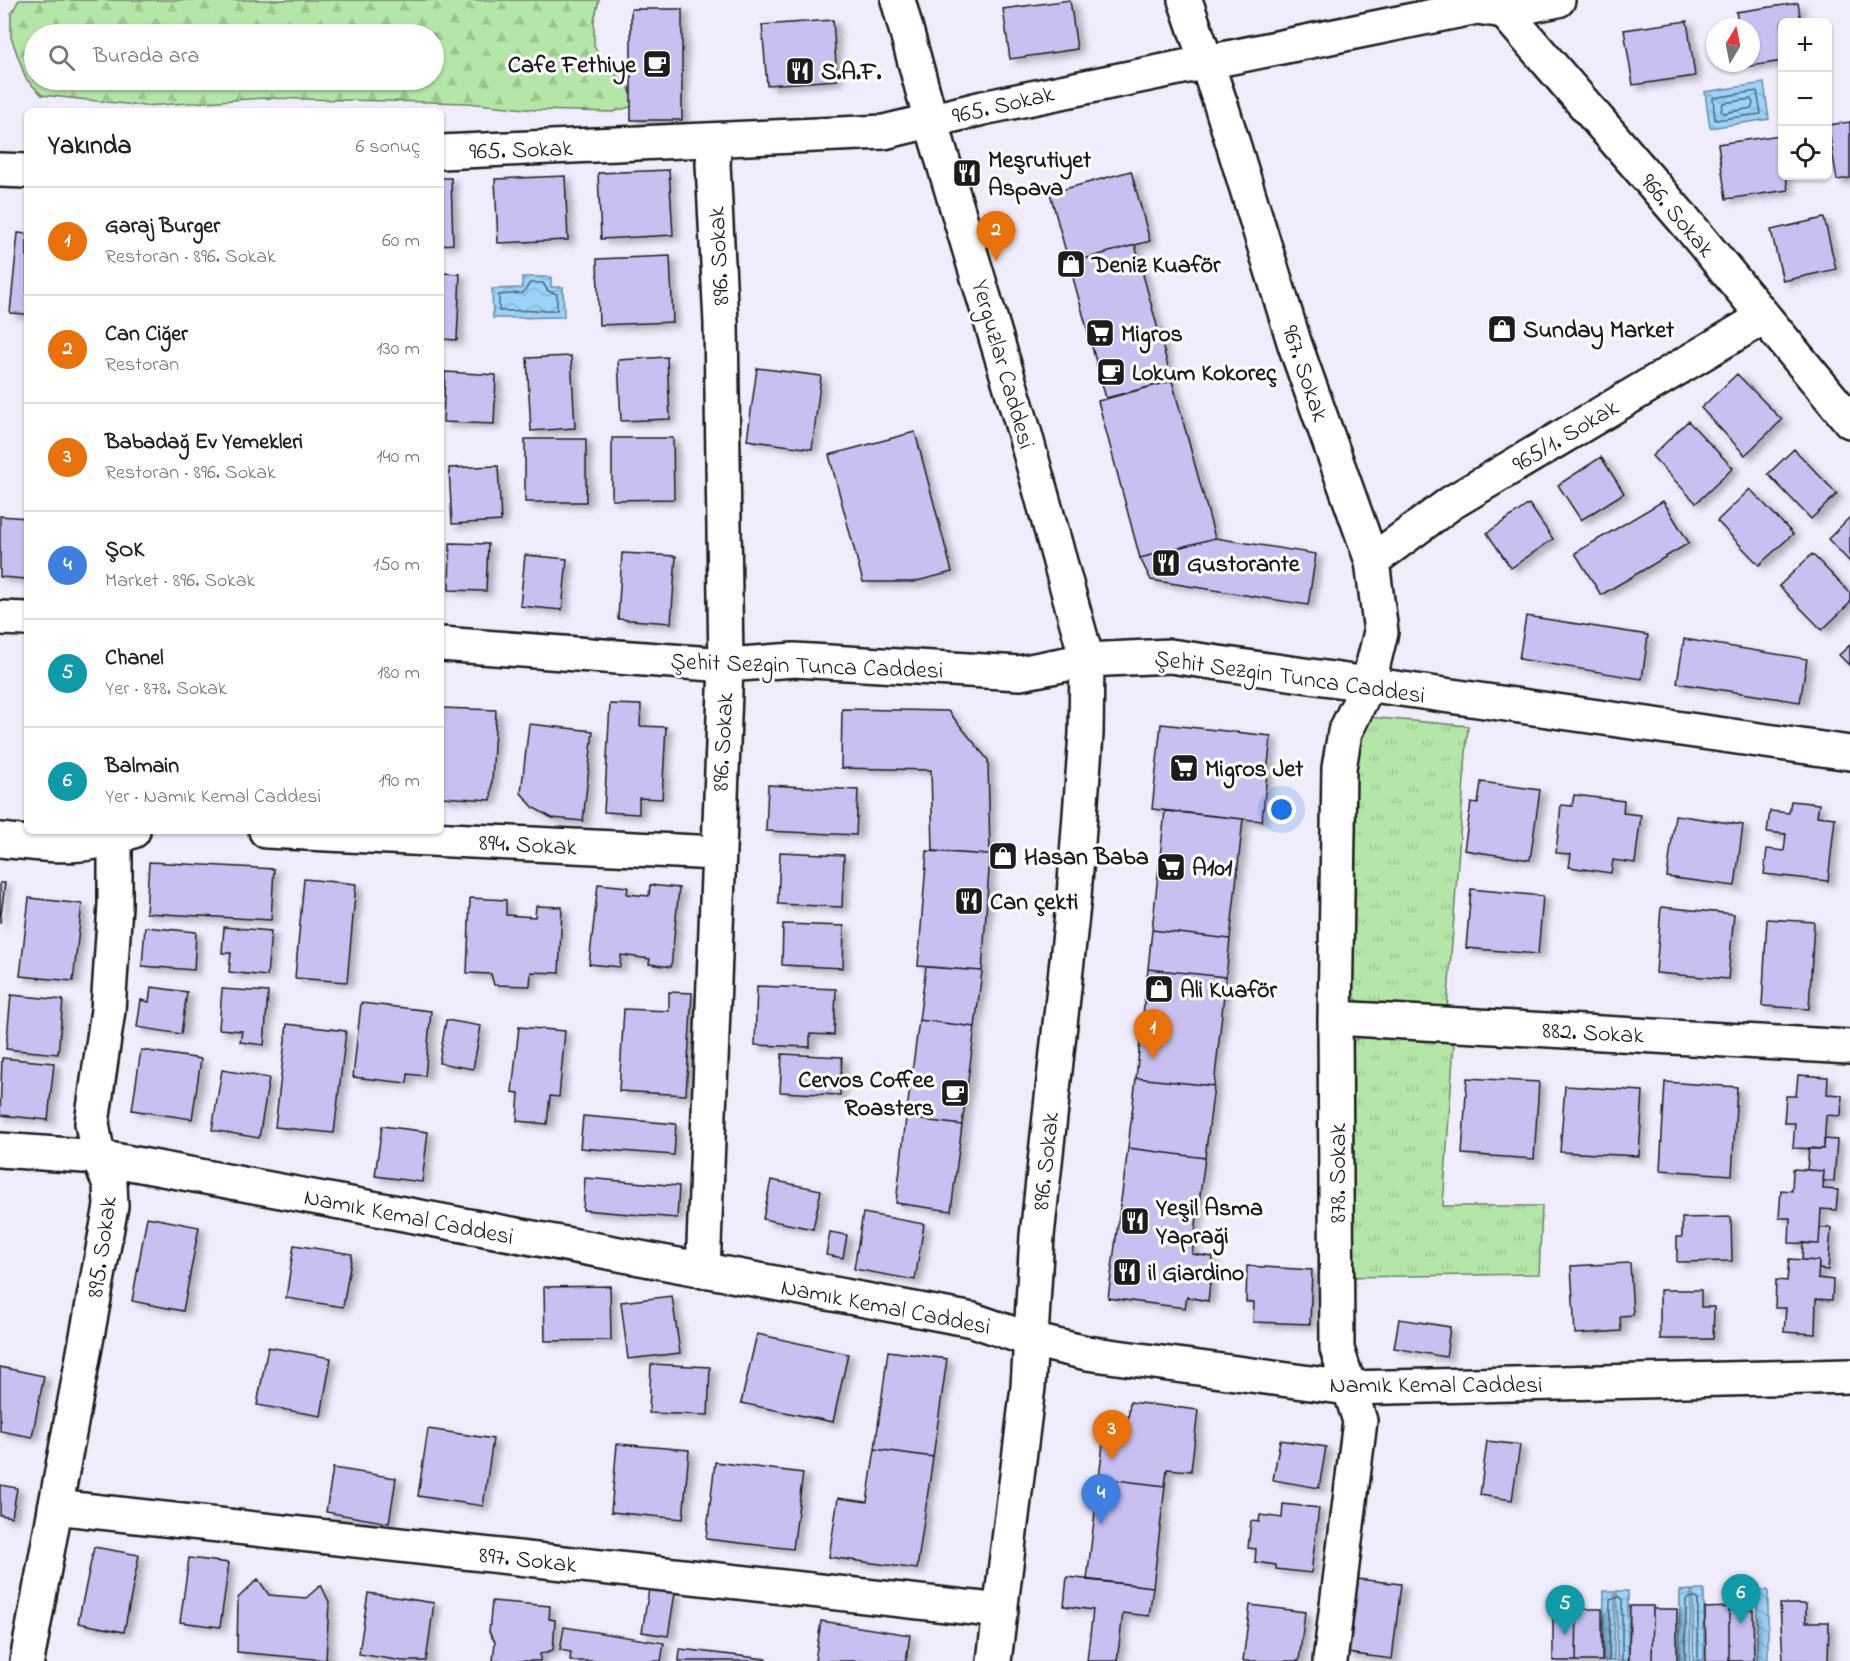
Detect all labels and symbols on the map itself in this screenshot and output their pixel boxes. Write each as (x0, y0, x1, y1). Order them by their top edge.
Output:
north arrow (1706, 18, 1760, 72)
cafe icon: Cafe Fethiye (641, 48, 673, 80)
place label: Cafe Fethiye (508, 49, 637, 85)
restaurant icon: S.A.F. (784, 55, 816, 87)
place label: S.A.F. (821, 56, 882, 91)
street label: 965. Sokak (949, 78, 1058, 135)
street label: 965. Sokak (469, 132, 574, 171)
place label: Meşrutiyet Aspava (988, 144, 1092, 207)
restaurant icon: Meşrutiyet Aspava (951, 157, 983, 189)
street label: 966. Sokak (1630, 167, 1722, 267)
street label: 896. Sokak (700, 205, 741, 306)
pin: 2 (976, 212, 1016, 261)
shop icon: Deniz Kuaför (1055, 248, 1087, 280)
place label: Deniz Kuaför (1091, 249, 1221, 284)
street label: Yerguzlar Caddesi (961, 276, 1042, 453)
shop icon: Sunday Market (1486, 313, 1518, 345)
place label: Sunday Market (1523, 314, 1675, 350)
supermarket icon: Migros (1084, 317, 1116, 349)
place label: Migros (1121, 318, 1183, 354)
street label: 967. Sokak (1271, 321, 1337, 427)
cafe icon: Lokum Kokoreç (1095, 356, 1127, 388)
place label: Lokum Kokoreç (1132, 357, 1278, 392)
street label: 965/1. Sokak (1506, 391, 1627, 483)
restaurant icon: Gustorante (1150, 547, 1182, 579)
place label: Gustorante (1187, 548, 1301, 583)
street label: Şehit Sezgin Tunca Caddesi (1152, 642, 1427, 715)
street label: Şehit Sezgin Tunca Caddesi (670, 645, 944, 690)
street label: 896. Sokak (704, 691, 745, 792)
supermarket icon: Migros Jet (1168, 752, 1200, 784)
place label: Migros Jet (1205, 753, 1304, 789)
your location (1267, 795, 1296, 824)
street label: 894. Sokak (478, 826, 578, 867)
shop icon: Hasan Baba (987, 840, 1019, 872)
place label: Hasan Baba (1024, 841, 1149, 876)
supermarket icon: A101 (1155, 851, 1187, 883)
place label: A101 (1192, 852, 1233, 887)
restaurant icon: Can çekti (953, 885, 985, 917)
place label: Can çekti (990, 886, 1078, 921)
shop icon: Ali Kuaför (1143, 973, 1175, 1005)
place label: Ali Kuaför (1180, 974, 1278, 1009)
pin: 1 (1134, 1010, 1172, 1059)
street label: 882. Sokak (1541, 1014, 1645, 1055)
place label: Cervos Coffee Roasters (798, 1064, 935, 1127)
cafe icon: Cervos Coffee Roasters (939, 1077, 971, 1109)
street label: 896. Sokak (1025, 1110, 1070, 1212)
street label: 878. Sokak (1322, 1123, 1357, 1223)
street label: Namık Kemal Caddesi (301, 1181, 516, 1256)
place label: Yeşil Asma Yapraği (1155, 1192, 1263, 1256)
street label: 895. Sokak (79, 1194, 128, 1300)
restaurant icon: Yeşil Asma Yapraği (1119, 1205, 1151, 1237)
restaurant icon: il Giardino (1111, 1256, 1143, 1288)
place label: il Giardino (1148, 1257, 1244, 1292)
street label: Namık Kemal Caddesi (778, 1271, 993, 1346)
street label: Namık Kemal Caddesi (1329, 1369, 1543, 1404)
pin: 3 (1092, 1410, 1132, 1460)
pin: 4 (1082, 1474, 1120, 1524)
street label: 897. Sokak (477, 1539, 579, 1584)
pin: 6 (1722, 1574, 1760, 1624)
pin: 5 (1546, 1586, 1584, 1635)

